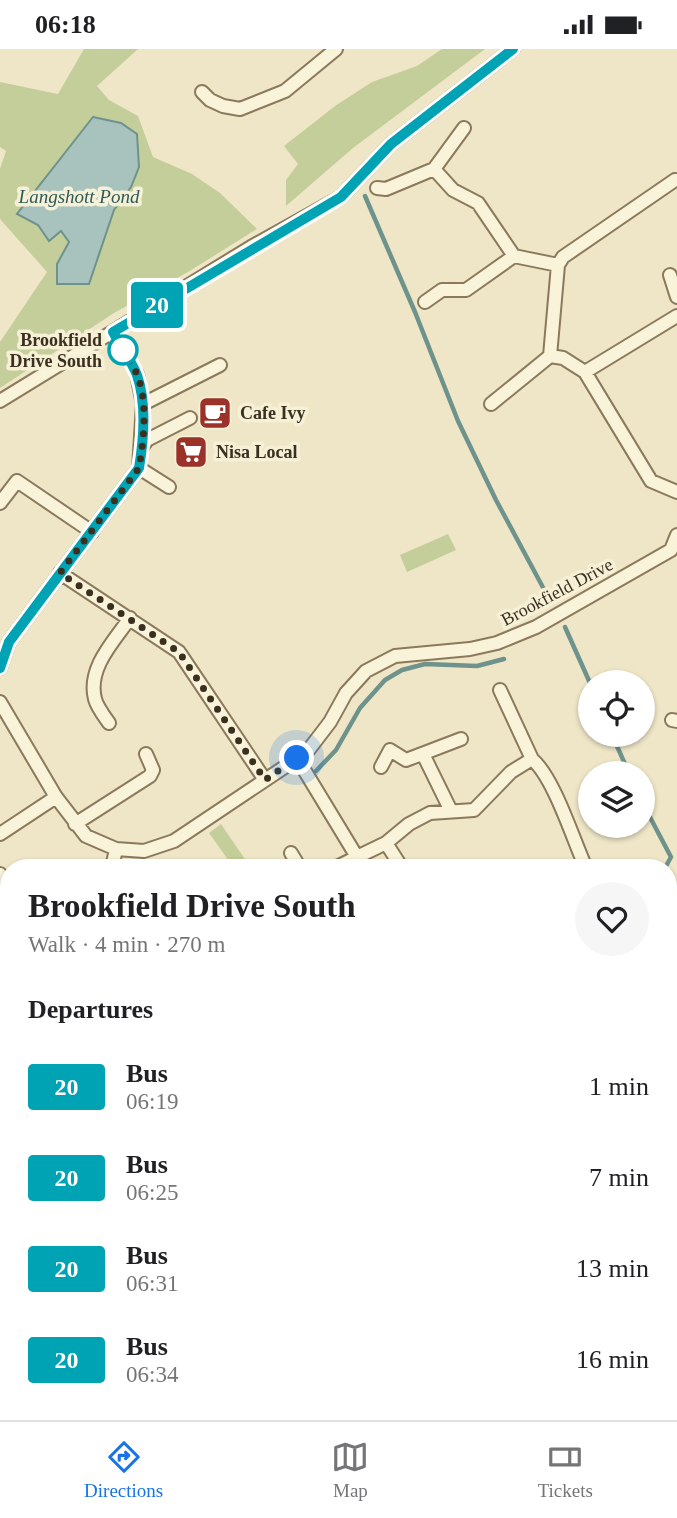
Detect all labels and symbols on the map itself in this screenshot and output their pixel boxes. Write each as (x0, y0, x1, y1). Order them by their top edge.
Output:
water label: Langshott Pond (18, 186, 140, 207)
line badge: 20 (125, 282, 188, 328)
place label: Brookfield Drive South (9, 330, 102, 371)
marker: Brookfield Drive South (108, 335, 138, 365)
cafe icon: Cafe Ivy (196, 394, 234, 432)
place label: Cafe Ivy (240, 403, 306, 423)
supermarket icon: Nisa Local (172, 433, 210, 471)
place label: Nisa Local (216, 442, 298, 462)
street label: Brookfield Drive (498, 554, 616, 630)
your location (279, 740, 314, 775)

